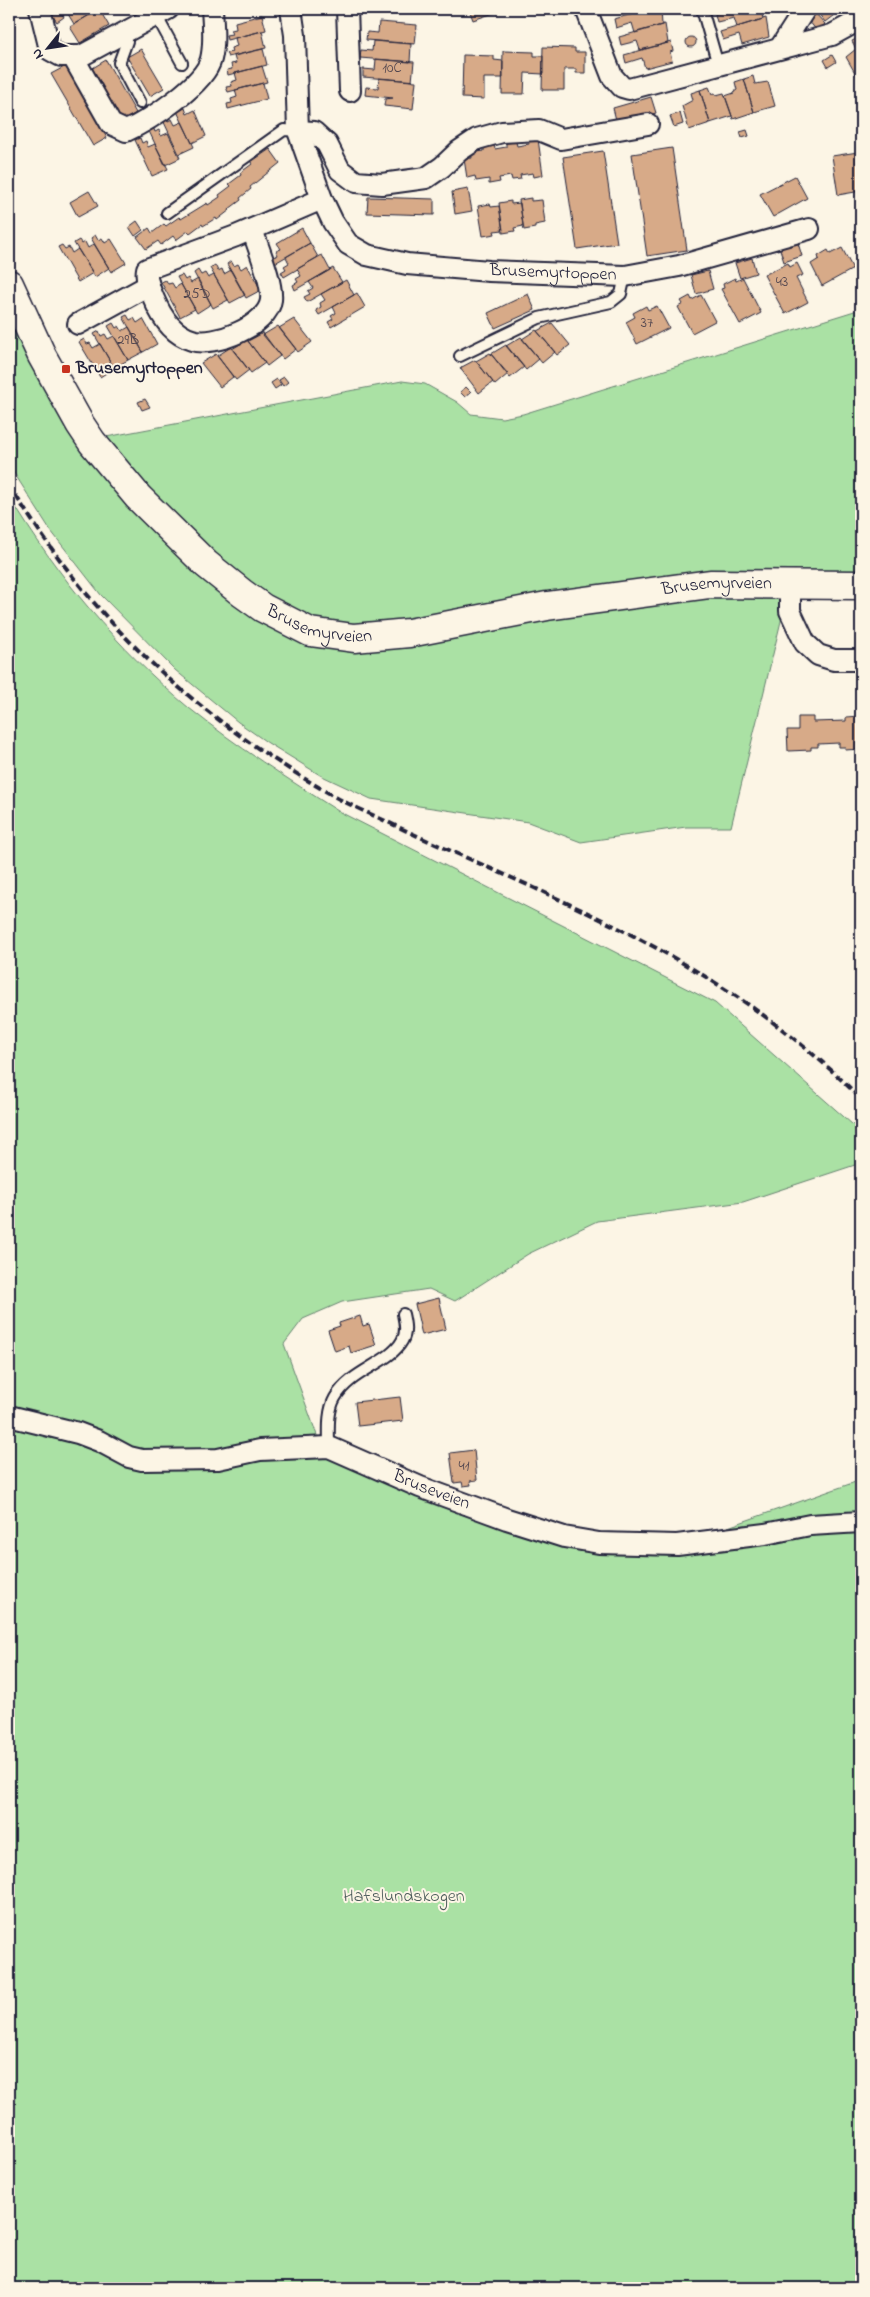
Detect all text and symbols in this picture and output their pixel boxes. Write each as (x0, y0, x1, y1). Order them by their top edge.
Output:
north arrow (22, 22, 72, 72)
text: N (27, 44, 49, 63)
house number: 10C (382, 57, 402, 79)
street label: Brusemyrtoppen (488, 258, 617, 289)
house number: 43 (776, 271, 788, 293)
house number: 25D (183, 283, 211, 305)
house number: 37 (641, 312, 653, 334)
house number: 29B (117, 329, 139, 351)
place label: Brusemyrtoppen (75, 356, 203, 383)
marker: Brusemyrtoppen (60, 363, 72, 375)
street label: Brusemyrveien (659, 571, 772, 604)
street label: Brusemyrveien (260, 598, 373, 651)
house number: 41 (459, 1455, 470, 1477)
street label: Bruseveien (387, 1463, 474, 1517)
park label: Hafslundskogen (343, 1884, 465, 1911)

